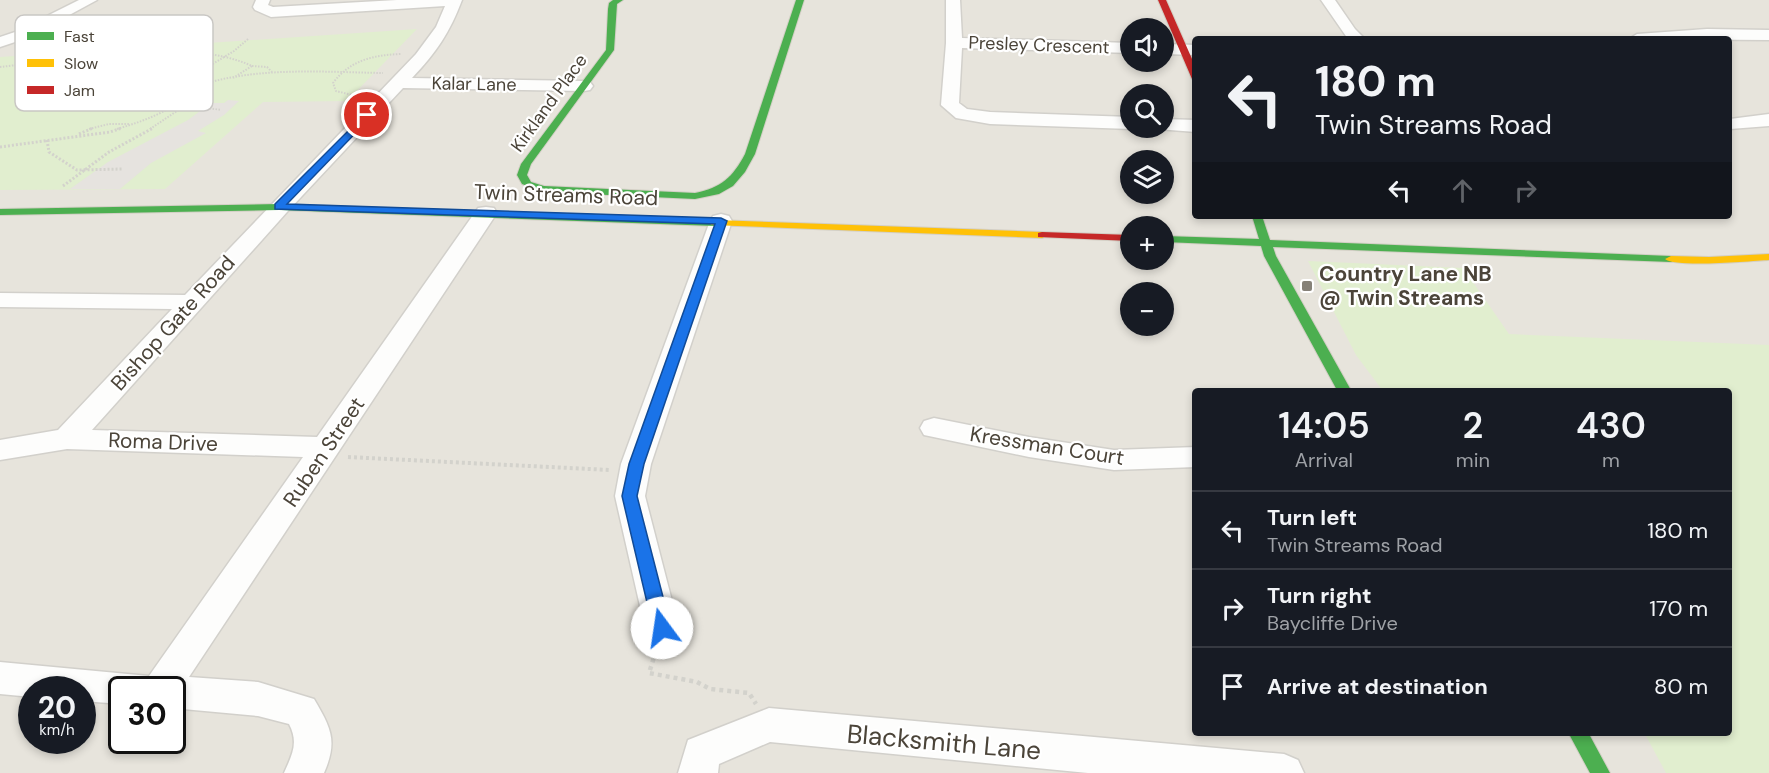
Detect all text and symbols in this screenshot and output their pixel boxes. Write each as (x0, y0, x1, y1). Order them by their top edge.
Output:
legend (15, 15, 213, 111)
map controls (1120, 18, 1174, 336)
button: sound (1120, 18, 1174, 72)
text: Fast (64, 26, 95, 47)
street label: Presley Crescent (968, 31, 1110, 59)
street label: Kirkland Place (505, 49, 593, 157)
text: Slow (64, 53, 98, 74)
text: 180 m (1315, 54, 1436, 109)
icon: left (1216, 60, 1294, 138)
street label: Kalar Lane (431, 71, 517, 97)
text: Jam (64, 80, 95, 101)
button: search (1120, 84, 1174, 138)
pin (341, 89, 392, 140)
icon: arrive (350, 98, 383, 131)
text: Twin Streams Road (1315, 107, 1552, 142)
button: layers (1120, 150, 1174, 204)
icon: left (1383, 174, 1416, 207)
icon: ahead (1446, 174, 1479, 207)
icon: right (1509, 174, 1542, 207)
street label: Twin Streams Road (473, 178, 659, 212)
button: + (1120, 216, 1174, 270)
street label: Bishop Gate Road (105, 249, 241, 397)
place label: Country Lane NB @ Twin Streams (1319, 260, 1492, 312)
marker: Country Lane NB @ Twin Streams (1300, 279, 1314, 293)
button: − (1120, 282, 1174, 336)
street label: Ruben Street (277, 392, 371, 512)
text: 14:05 (1278, 402, 1370, 449)
text: 2 (1462, 402, 1483, 449)
text: 430 (1576, 402, 1646, 449)
street label: Kressman Court (968, 420, 1126, 472)
street label: Roma Drive (108, 426, 218, 458)
text: Arrival (1295, 447, 1353, 473)
text: min (1456, 447, 1490, 473)
text: m (1602, 447, 1620, 473)
text: Turn left (1267, 503, 1357, 532)
icon: left (1216, 514, 1249, 547)
text: 180 m (1647, 516, 1708, 545)
text: Twin Streams Road (1267, 532, 1442, 558)
text: Turn right (1267, 581, 1372, 610)
icon: right (1216, 592, 1249, 625)
text: 170 m (1649, 594, 1708, 623)
position arrow (630, 596, 694, 660)
text: Baycliffe Drive (1267, 610, 1398, 636)
icon: arrive (1216, 670, 1249, 703)
text: Arrive at destination (1267, 672, 1488, 701)
text: 80 m (1654, 672, 1708, 701)
speed limit sign: 30 (108, 676, 186, 754)
text: 20 (38, 688, 76, 727)
street label: Blacksmith Lane (845, 717, 1043, 767)
text: km/h (39, 720, 75, 740)

